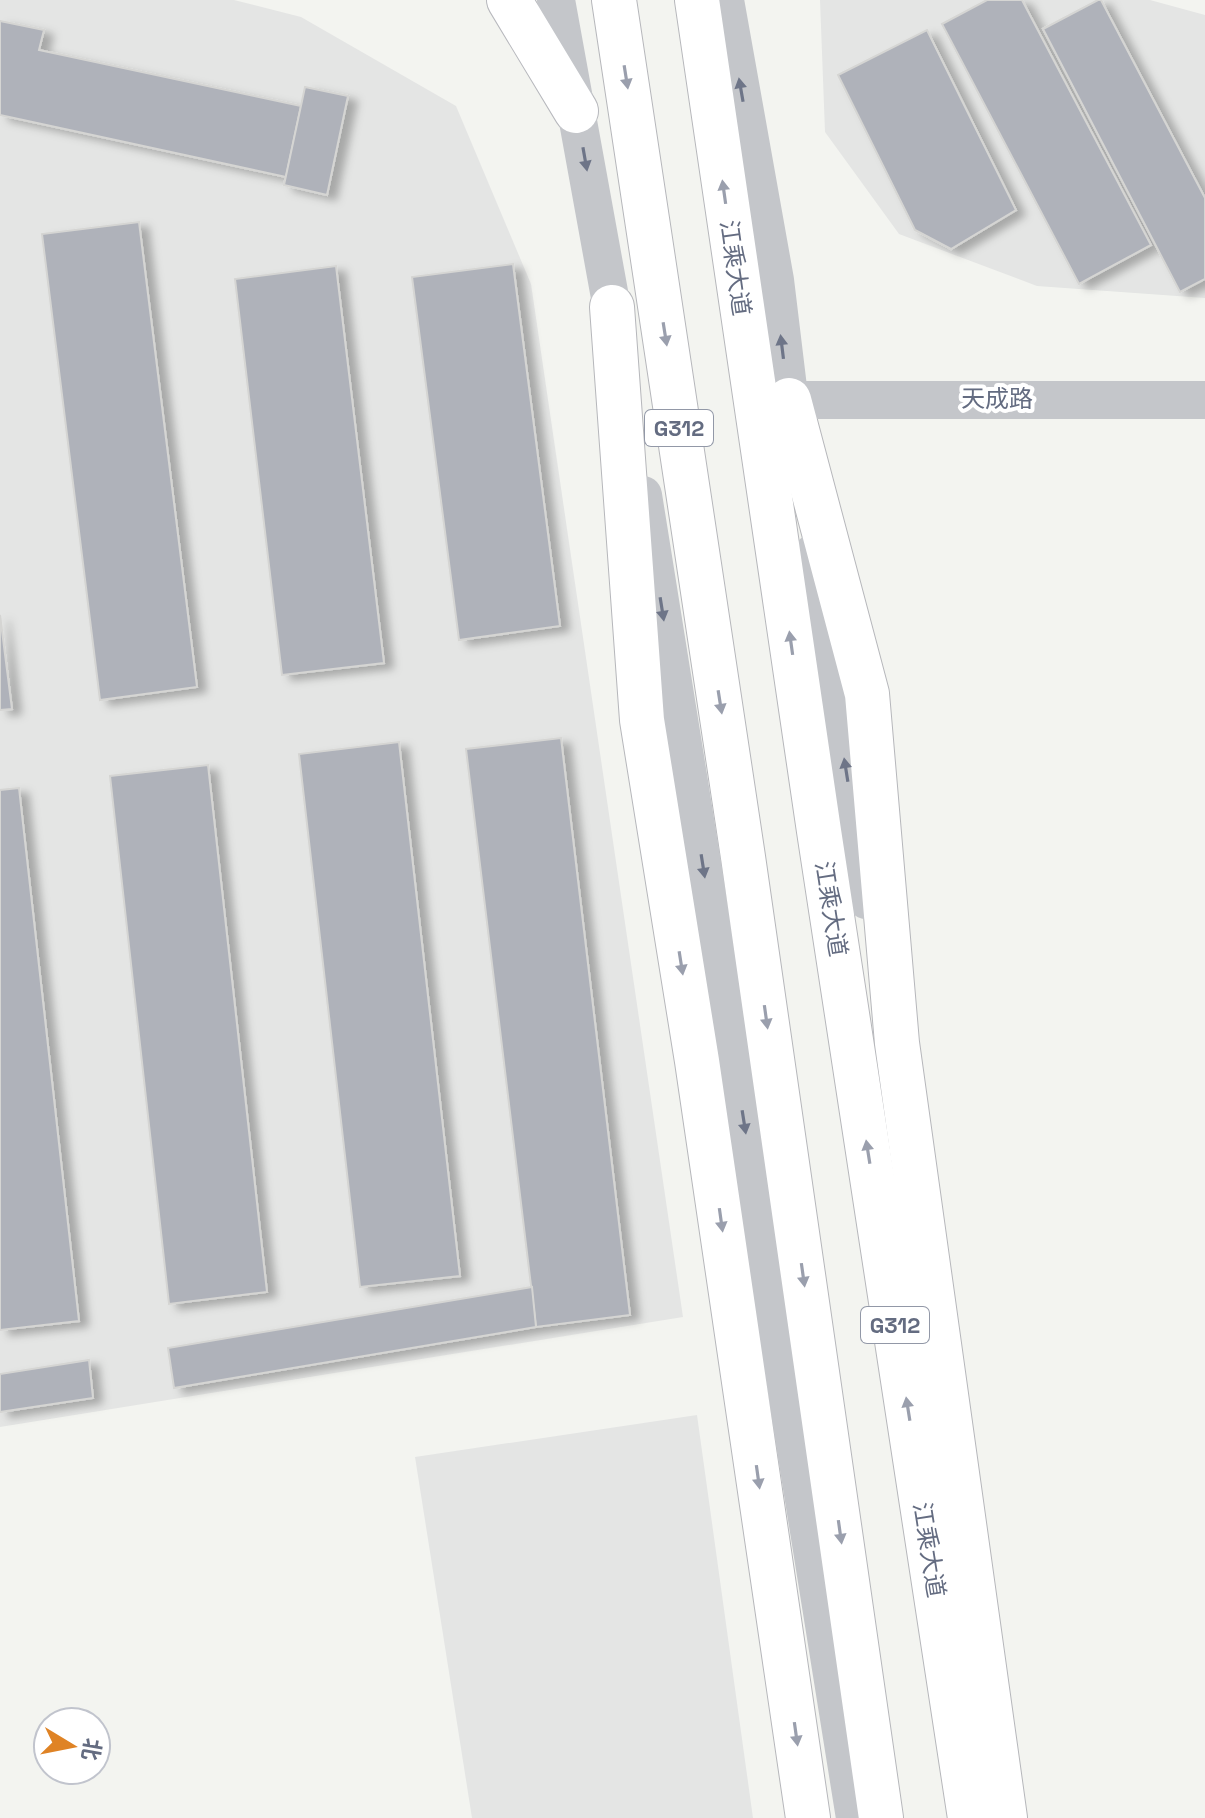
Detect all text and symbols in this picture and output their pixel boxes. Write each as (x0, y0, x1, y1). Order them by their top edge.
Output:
one-way arrow (620, 65, 633, 90)
one-way arrow (735, 77, 747, 102)
one-way arrow (579, 147, 591, 172)
one-way arrow (717, 179, 730, 204)
street label: 江乘大道 (713, 218, 758, 318)
one-way arrow (659, 322, 672, 347)
one-way arrow (776, 334, 789, 359)
street label: 天成路 (961, 383, 1033, 414)
road number: G312 (645, 410, 713, 446)
one-way arrow (656, 597, 668, 622)
one-way arrow (784, 630, 797, 655)
one-way arrow (714, 690, 727, 715)
one-way arrow (839, 757, 852, 782)
one-way arrow (697, 853, 709, 878)
street label: 江乘大道 (809, 859, 854, 959)
one-way arrow (676, 950, 688, 975)
one-way arrow (760, 1005, 773, 1030)
one-way arrow (738, 1110, 750, 1135)
one-way arrow (861, 1139, 874, 1164)
one-way arrow (715, 1207, 728, 1232)
one-way arrow (797, 1262, 810, 1287)
road number: G312 (861, 1307, 929, 1343)
one-way arrow (901, 1396, 913, 1421)
one-way arrow (752, 1465, 765, 1490)
street label: 江乘大道 (907, 1500, 952, 1600)
one-way arrow (834, 1520, 847, 1545)
north arrow (32, 1706, 112, 1786)
one-way arrow (790, 1722, 803, 1747)
text: 北 (76, 1736, 107, 1763)

